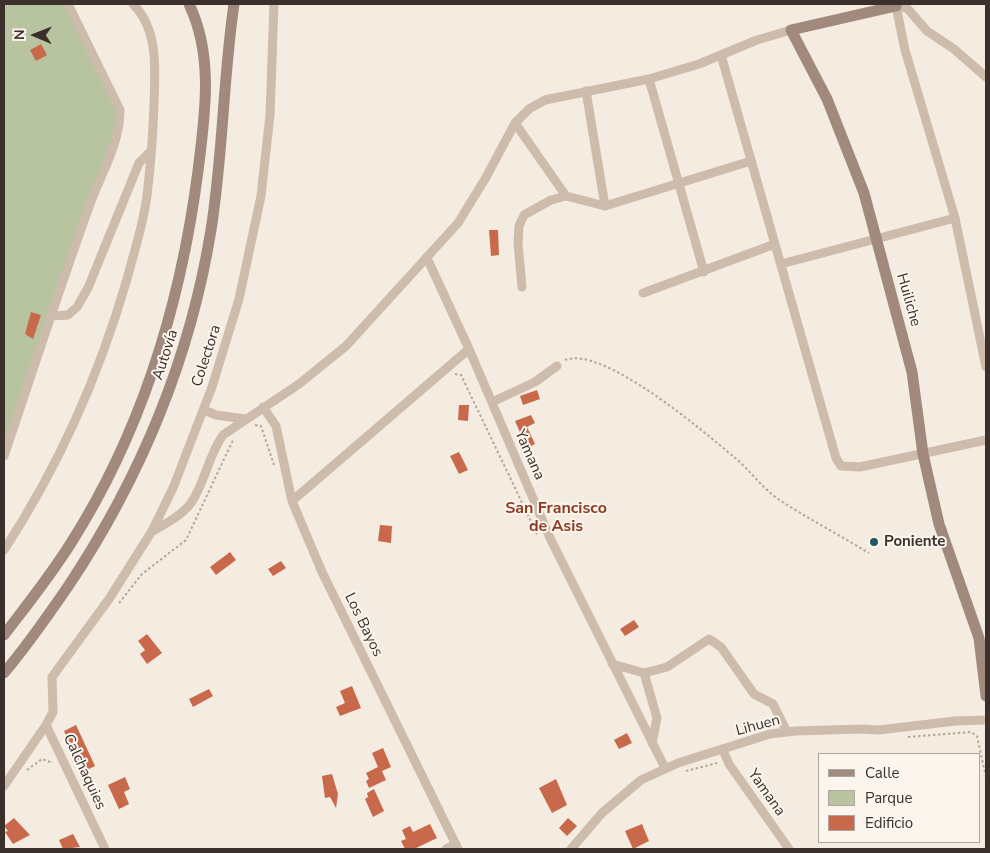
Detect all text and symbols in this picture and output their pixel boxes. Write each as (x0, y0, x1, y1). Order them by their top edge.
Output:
north arrow (10, 10, 60, 60)
text: N (10, 29, 29, 40)
street label: Huiliche (892, 271, 924, 329)
street label: Colectora (189, 323, 225, 389)
street label: Autovía (149, 328, 183, 382)
street label: Yamana (510, 427, 548, 483)
district label: San Francisco de Asis (505, 499, 607, 537)
place label: Poniente (884, 533, 945, 551)
marker: Poniente (868, 536, 880, 548)
street label: Los Bayos (340, 590, 386, 660)
street label: Lihuen (734, 711, 782, 741)
street label: Calchaquies (59, 731, 109, 813)
legend (818, 753, 980, 843)
text: Calle (865, 763, 900, 783)
street label: Yamana (743, 766, 789, 820)
text: Parque (865, 788, 913, 808)
text: Edificio (865, 813, 913, 833)

